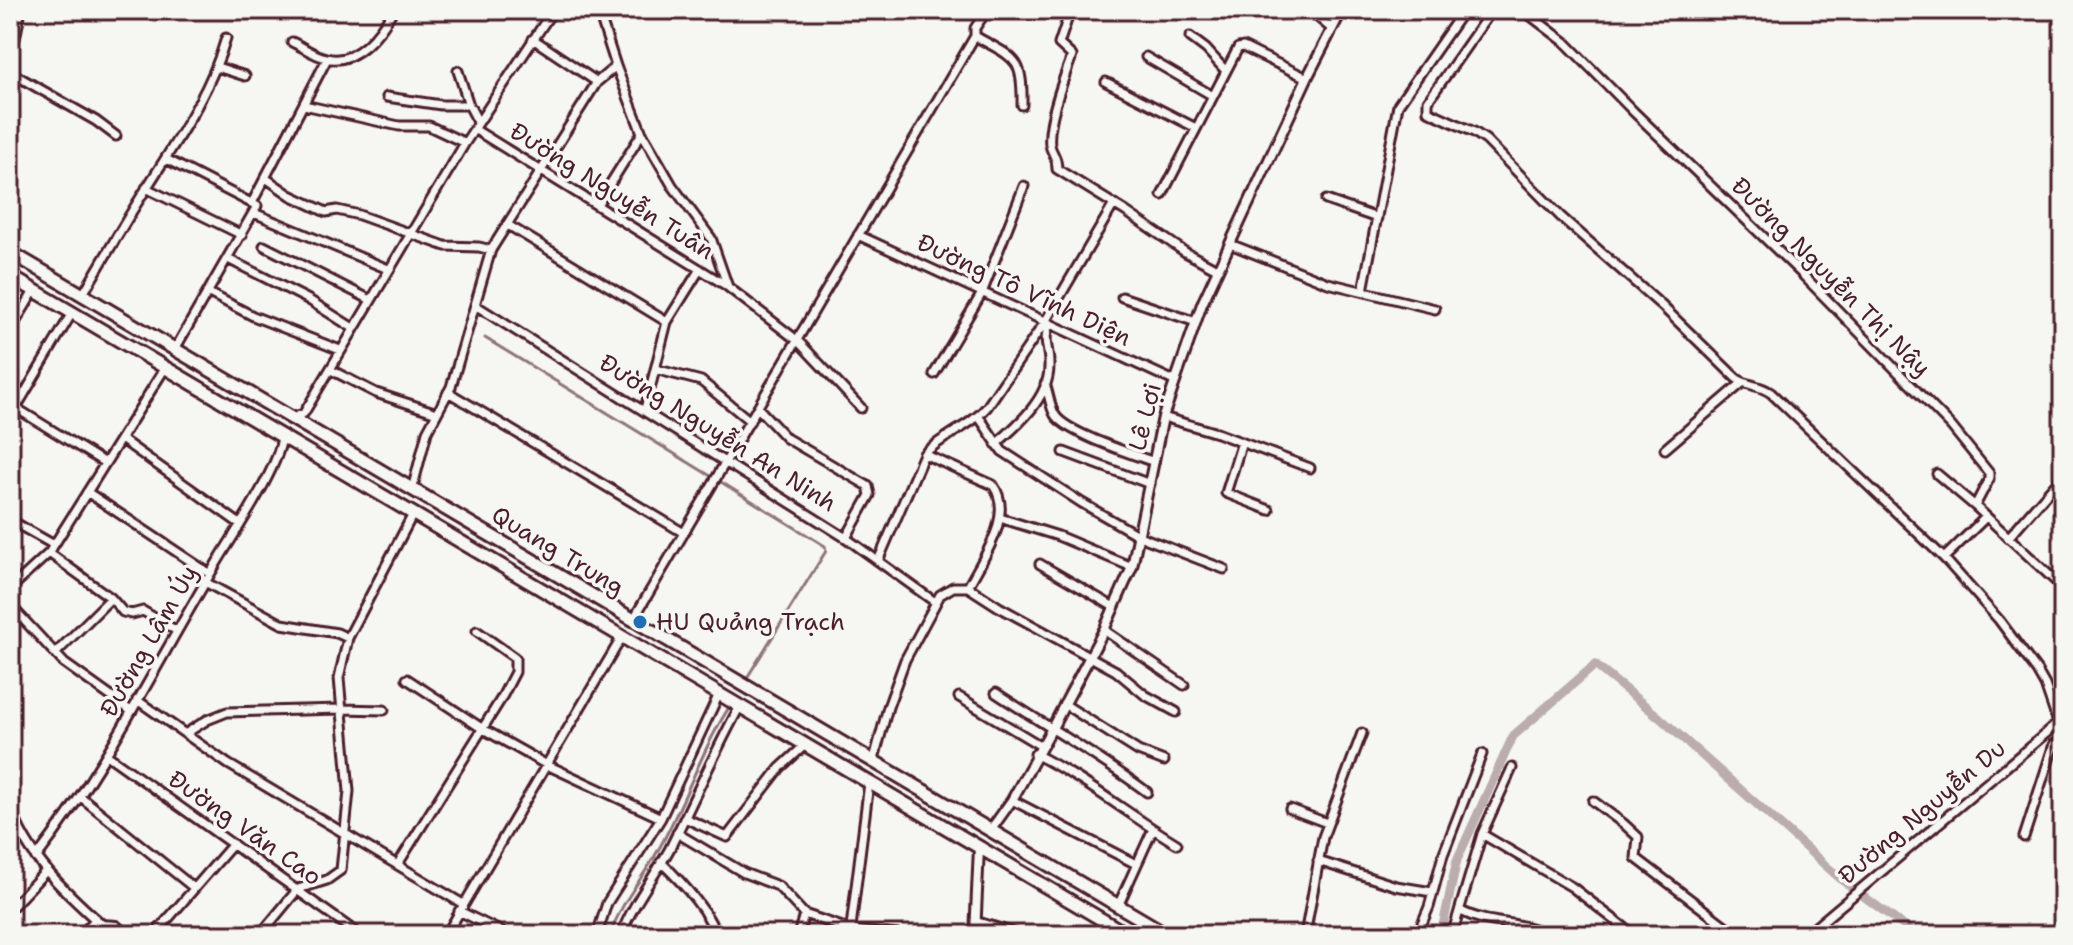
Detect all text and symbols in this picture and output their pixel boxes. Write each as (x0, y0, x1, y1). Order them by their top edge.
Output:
street label: Đường Nguyễn Tuân (504, 115, 720, 267)
street label: Đường Nguyễn Thị Nậy (1724, 170, 1938, 384)
street label: Đường Tô Vĩnh Diện (912, 226, 1136, 354)
street label: Đường Nguyễn An Ninh (593, 347, 843, 519)
street label: Lê Lợi (1121, 380, 1169, 454)
street label: Quang Trung (486, 499, 630, 603)
street label: Đường Lâm Úy (93, 559, 205, 723)
place label: HU Quảng Trạch (656, 606, 845, 638)
marker: HU Quảng Trạch (631, 613, 649, 631)
street label: Đường Nguyễn Du (1831, 732, 2013, 892)
street label: Đường Văn Cao (162, 763, 328, 893)

